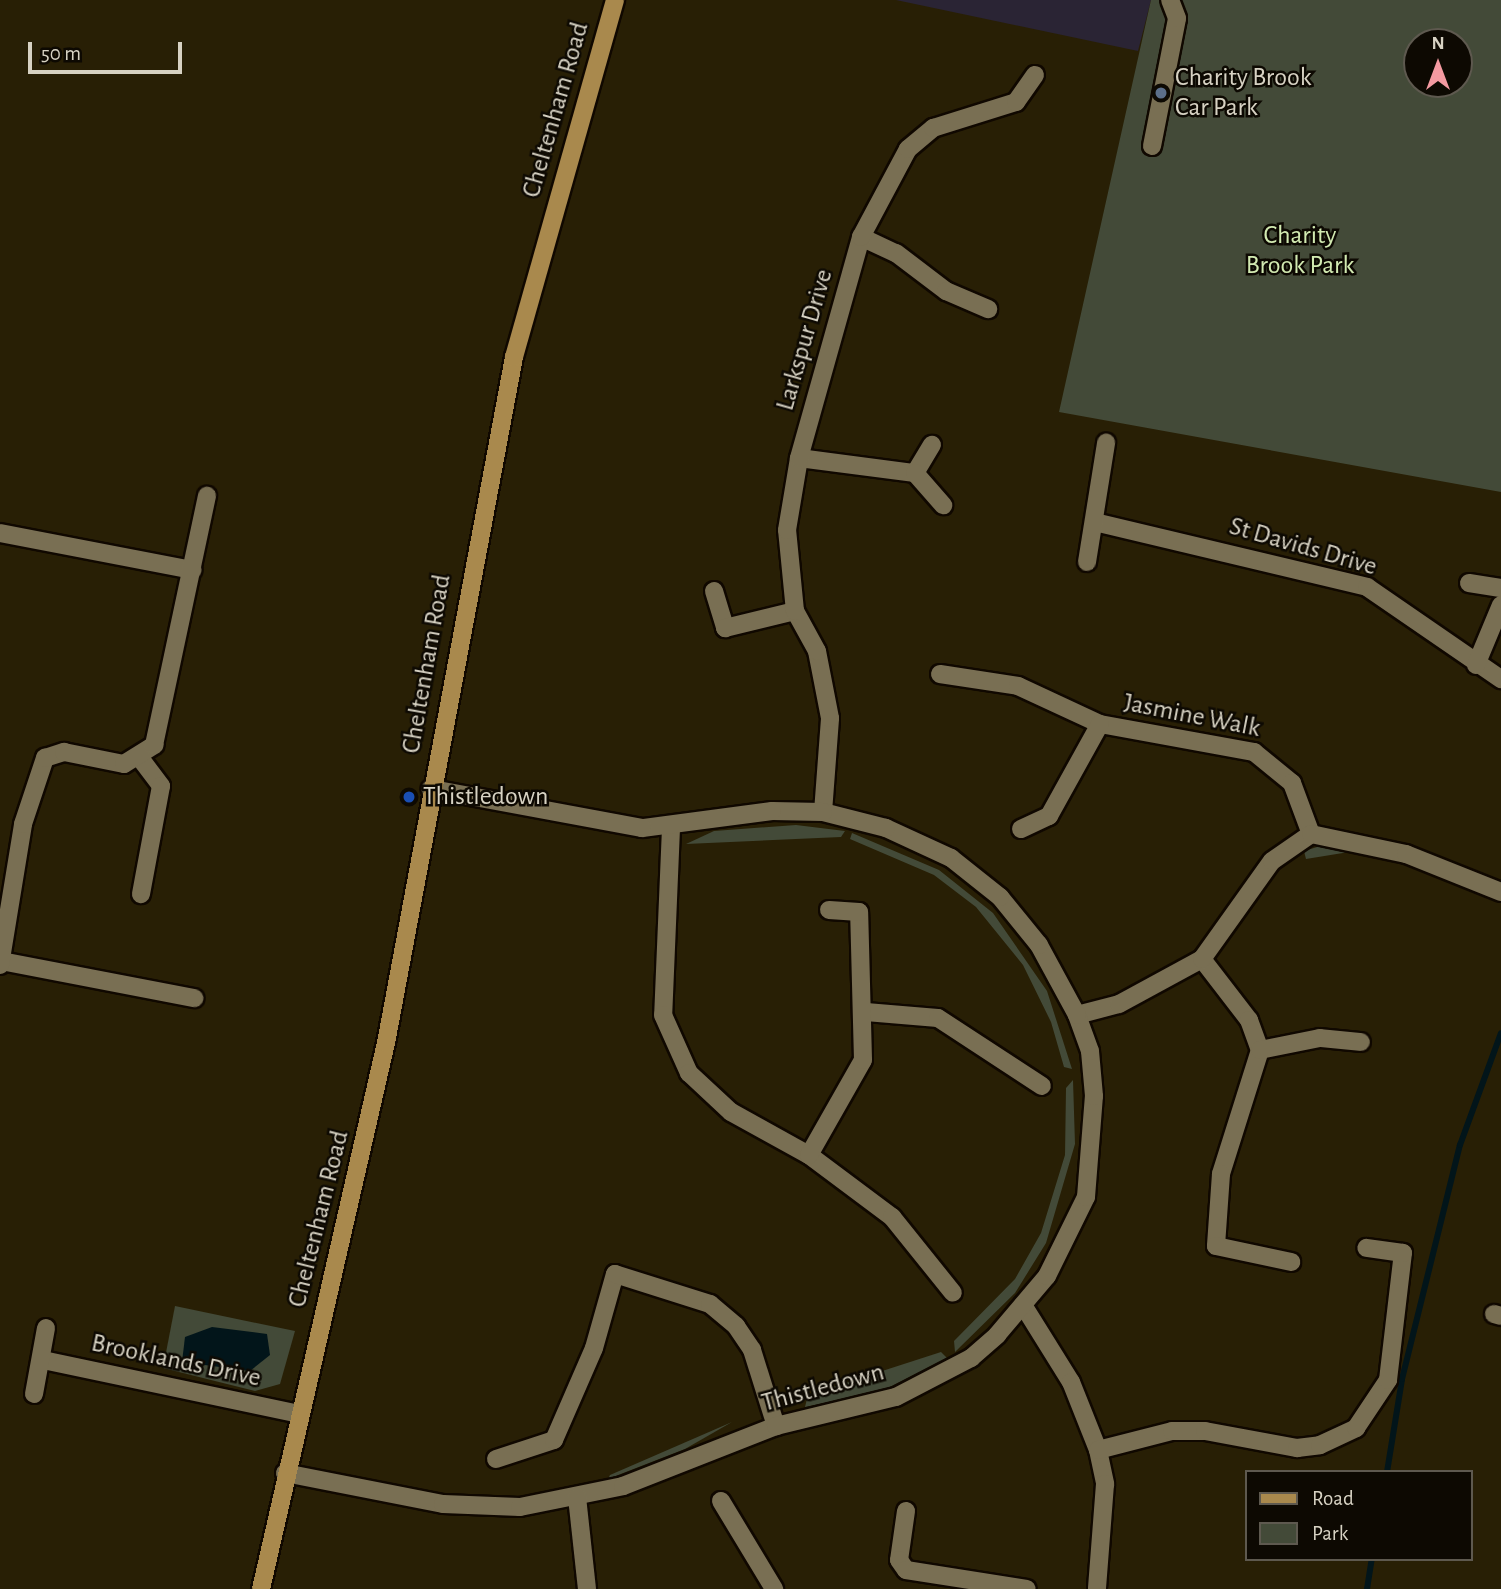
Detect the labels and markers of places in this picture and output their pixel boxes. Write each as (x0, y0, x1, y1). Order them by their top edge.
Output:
place label: Charity Brook Car Park (1175, 62, 1312, 124)
marker: Charity Brook Car Park (1153, 85, 1169, 101)
place label: Thistledown (423, 781, 548, 813)
marker: Thistledown (401, 789, 417, 805)

